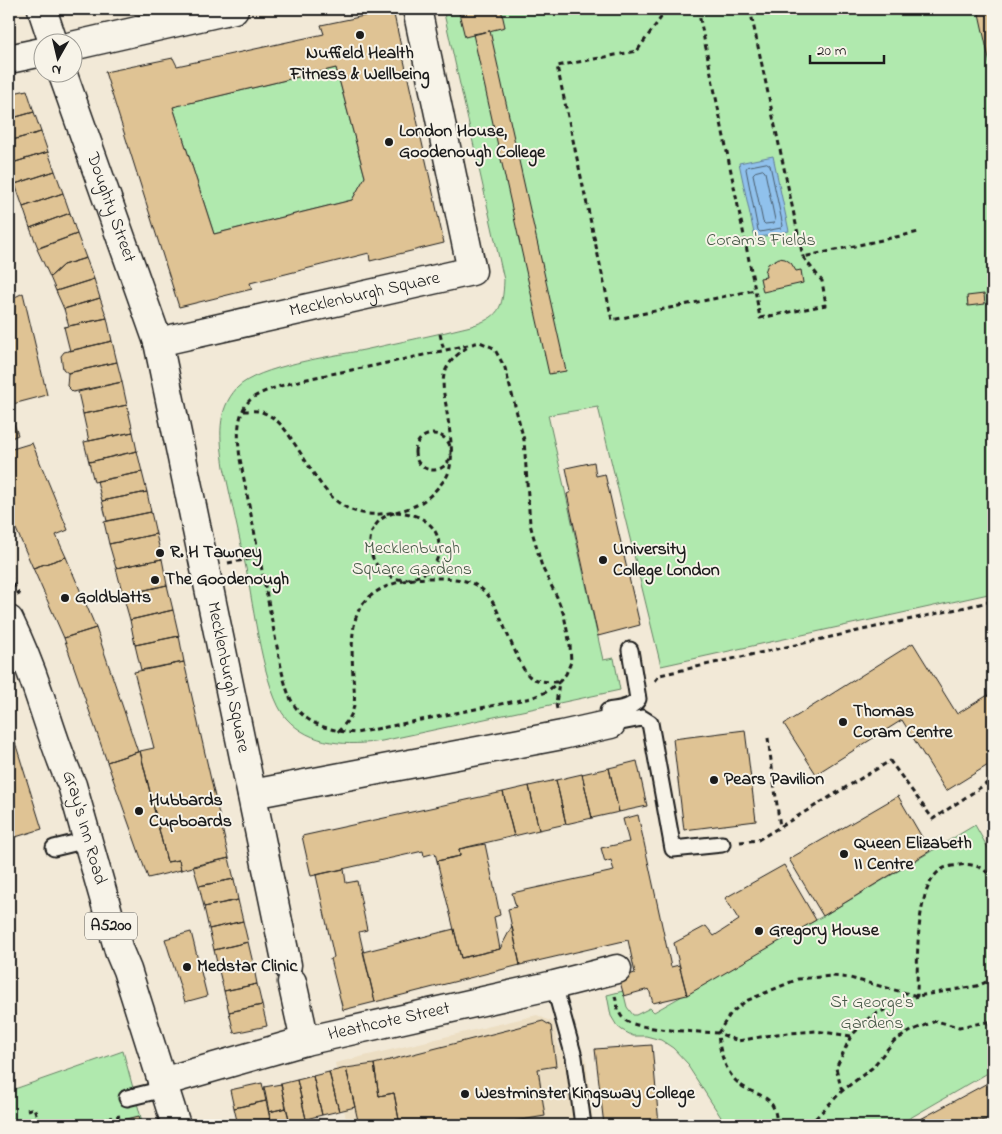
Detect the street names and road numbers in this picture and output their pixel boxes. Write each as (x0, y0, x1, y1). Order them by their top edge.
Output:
street label: Doughty Street (78, 148, 142, 266)
street label: Mecklenburgh Square (287, 265, 443, 325)
street label: Mecklenburgh Square (199, 600, 256, 756)
street label: Gray's Inn Road (54, 766, 113, 888)
road number: A5200 (85, 912, 137, 939)
street label: Heathcote Street (326, 996, 453, 1048)

